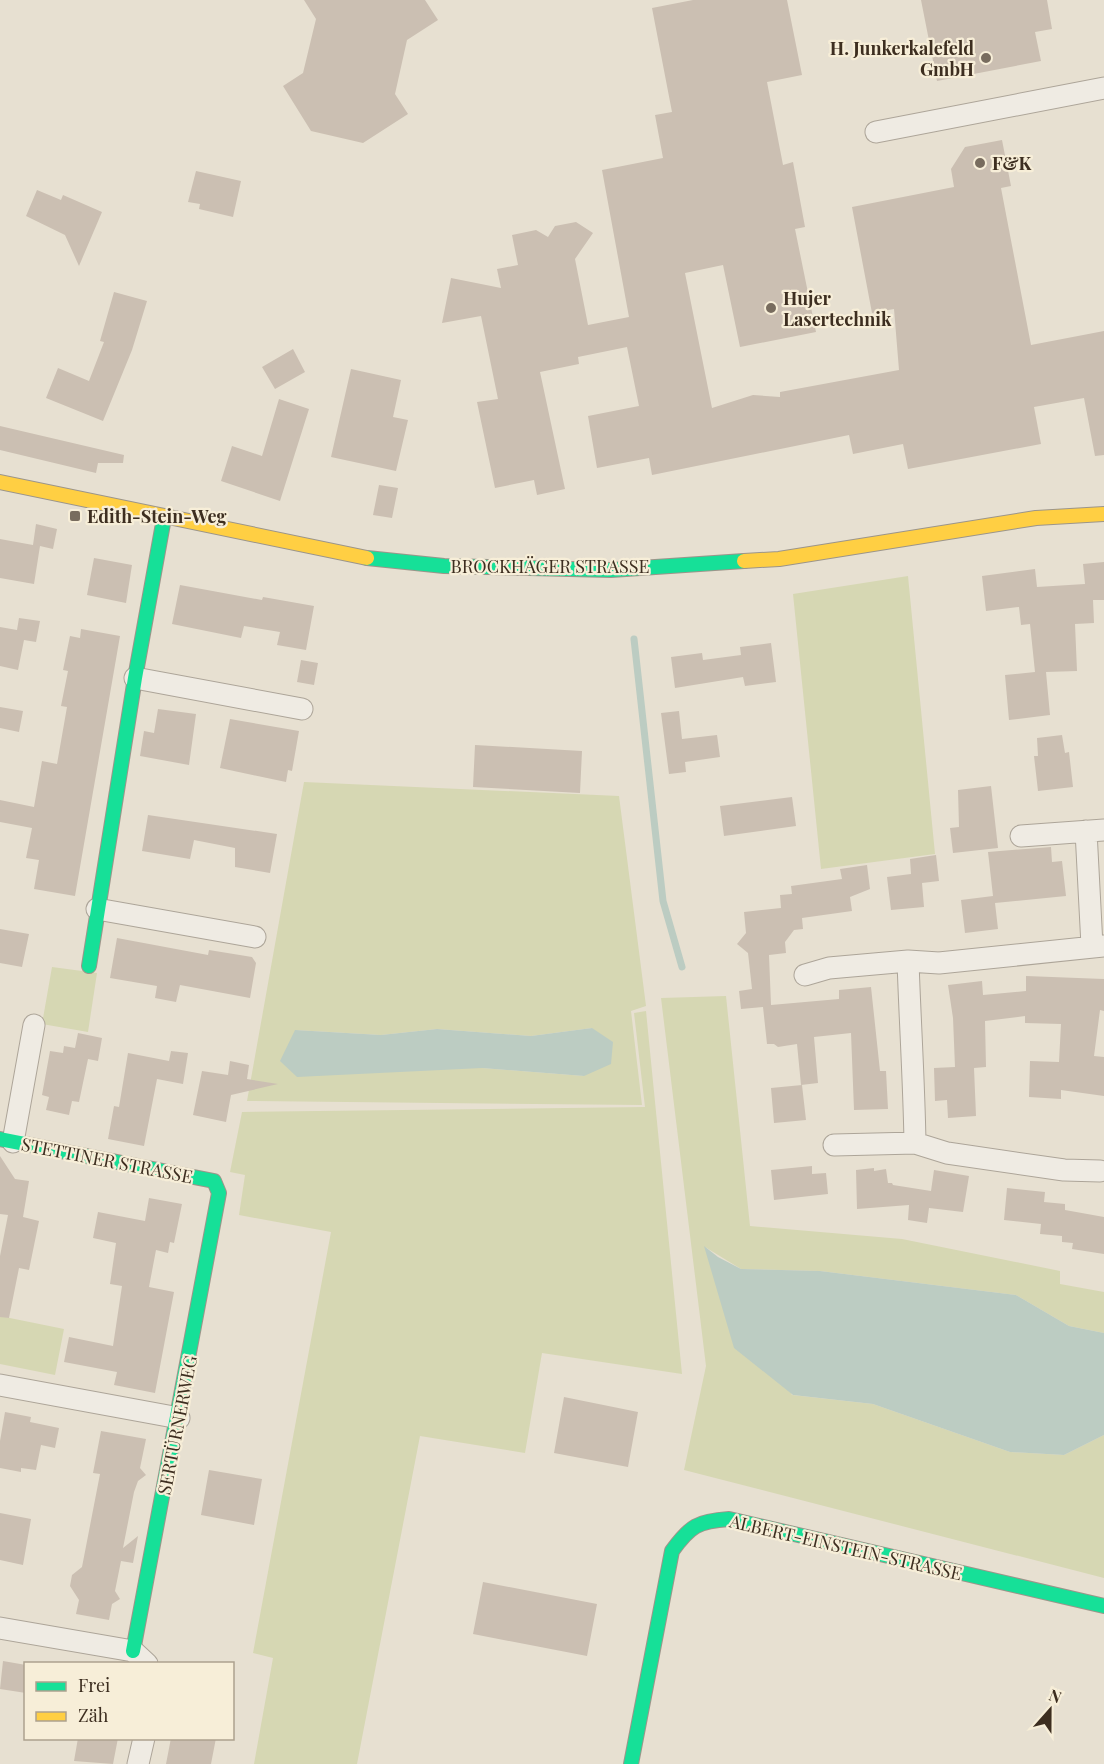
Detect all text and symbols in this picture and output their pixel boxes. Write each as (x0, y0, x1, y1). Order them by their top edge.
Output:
place label: H. Junkerkalefeld GmbH (830, 36, 974, 81)
marker: H. Junkerkalefeld GmbH (979, 51, 993, 65)
place label: F&K (992, 151, 1033, 175)
marker: F&K (973, 156, 987, 170)
place label: Hujer Lasertechnik (783, 286, 892, 331)
marker: Hujer Lasertechnik (764, 301, 778, 315)
place label: Edith-Stein-Weg (87, 504, 227, 528)
marker: Edith-Stein-Weg (68, 509, 82, 523)
street label: BROCKHÄGER STRASSE (451, 554, 649, 578)
street label: STETTINER STRASSE (19, 1132, 195, 1188)
street label: SERTÜRNERWEG (152, 1353, 202, 1497)
street label: ALBERT-EINSTEIN-STRASSE (726, 1508, 965, 1585)
legend (24, 1662, 234, 1740)
text: Frei (78, 1673, 110, 1697)
north arrow (1020, 1680, 1080, 1740)
text: N (1046, 1684, 1065, 1708)
text: Zäh (78, 1703, 109, 1727)

